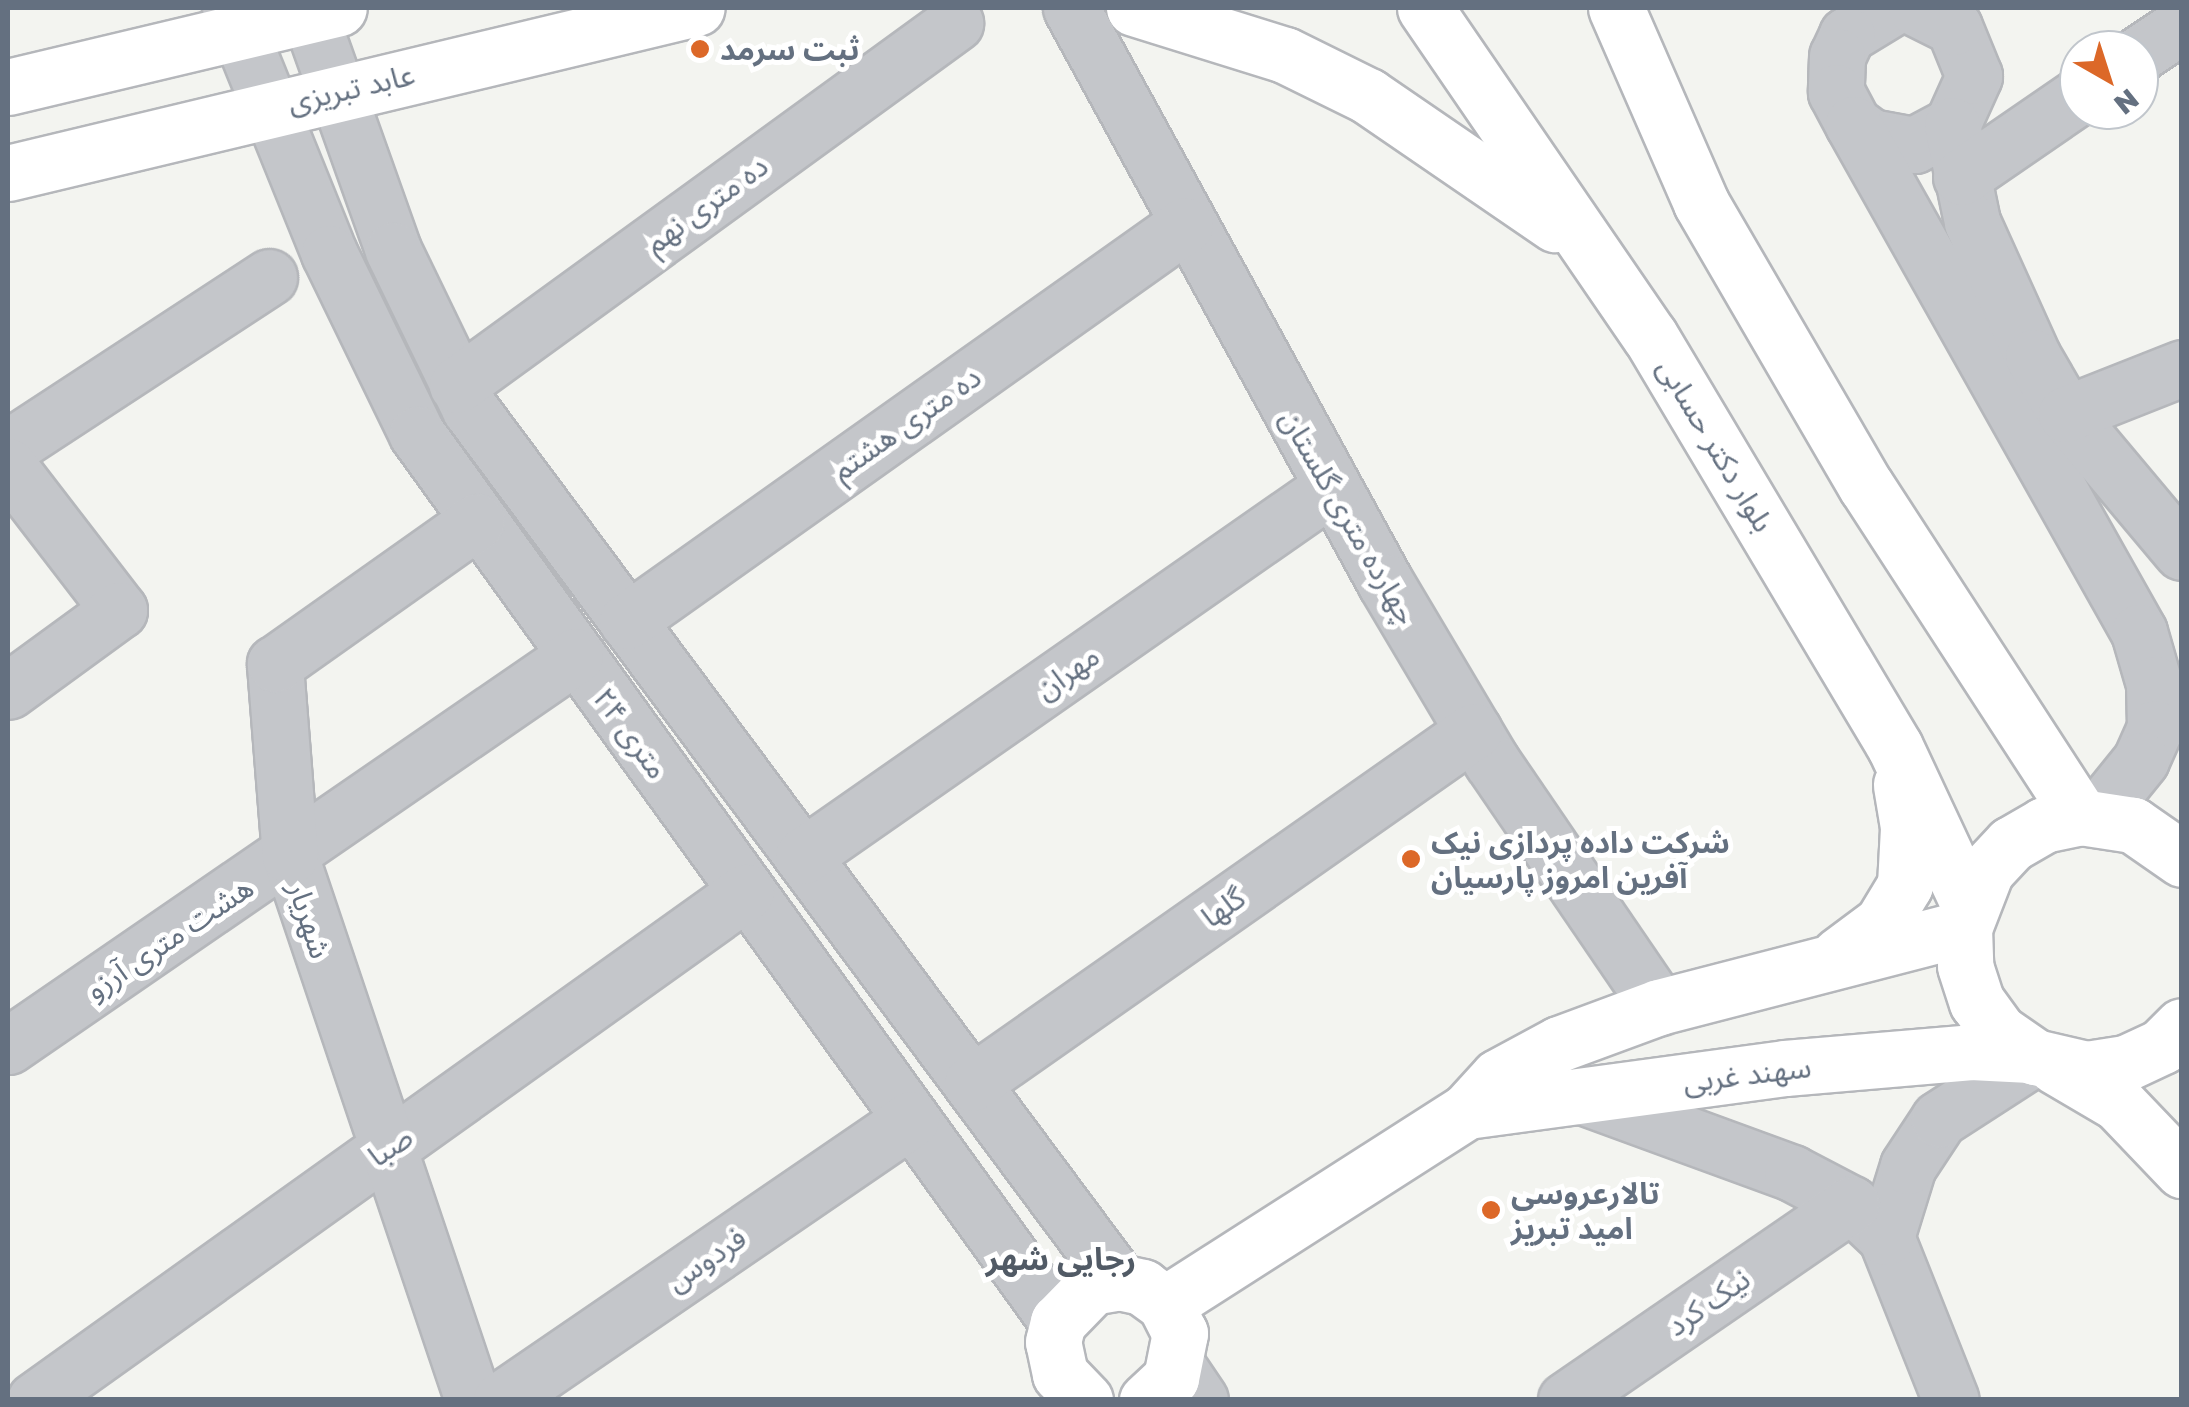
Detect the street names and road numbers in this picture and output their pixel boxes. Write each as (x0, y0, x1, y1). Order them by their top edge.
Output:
street label: عابد تبریزی (284, 56, 418, 120)
street label: ده متری نهم (637, 147, 775, 261)
street label: بلوار دکتر حسابی (1650, 352, 1782, 538)
street label: ده متری هشتم (824, 358, 988, 488)
street label: چهارده متری گلستان (1273, 403, 1425, 631)
street label: مهران (1028, 637, 1106, 707)
street label: ۲۴ متری (586, 681, 676, 785)
street label: هشت متری آرزو (78, 869, 260, 1007)
street label: شهریار (281, 877, 339, 963)
street label: گلها (1194, 879, 1252, 935)
street label: سهند غربی (1681, 1048, 1813, 1100)
street label: صبا (361, 1118, 419, 1174)
street label: فردوس (659, 1219, 753, 1299)
street label: نیک کرد (1659, 1260, 1757, 1344)

